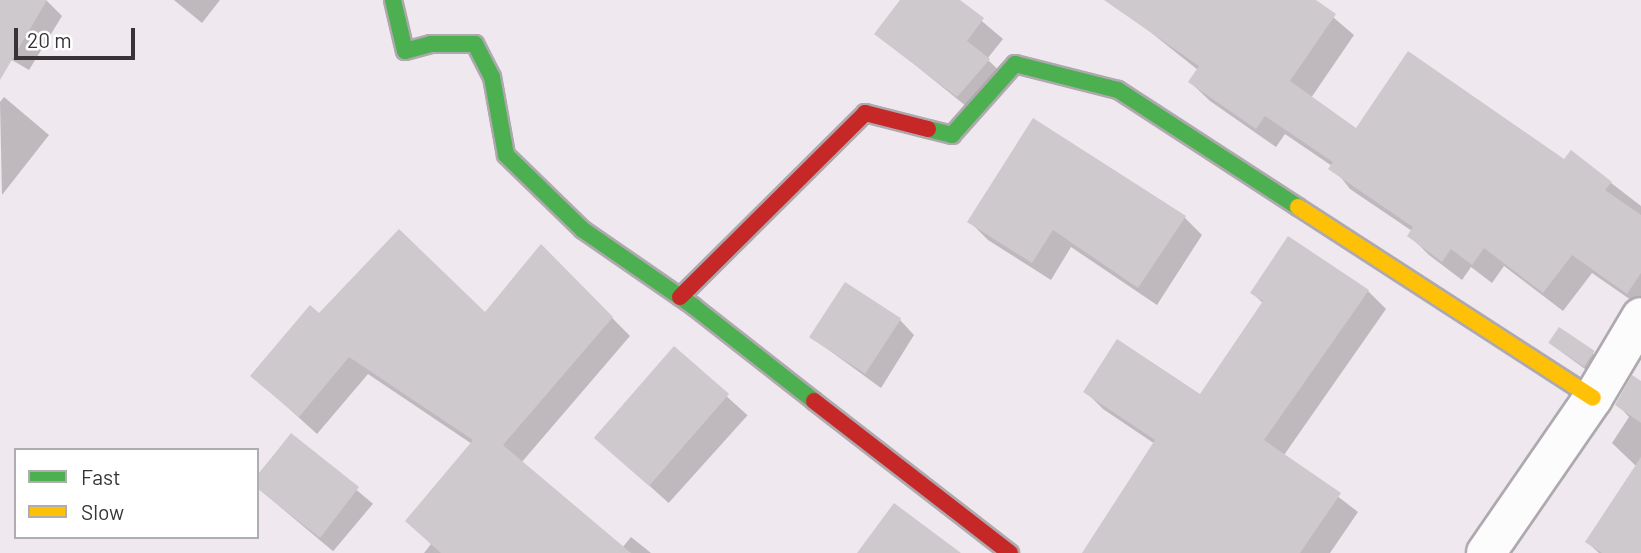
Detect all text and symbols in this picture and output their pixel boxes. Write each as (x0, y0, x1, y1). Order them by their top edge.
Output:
scale bar (18, 14, 138, 58)
text: 20 m (27, 27, 72, 52)
legend (14, 448, 259, 539)
text: Fast (81, 464, 121, 489)
text: Slow (81, 499, 124, 524)

